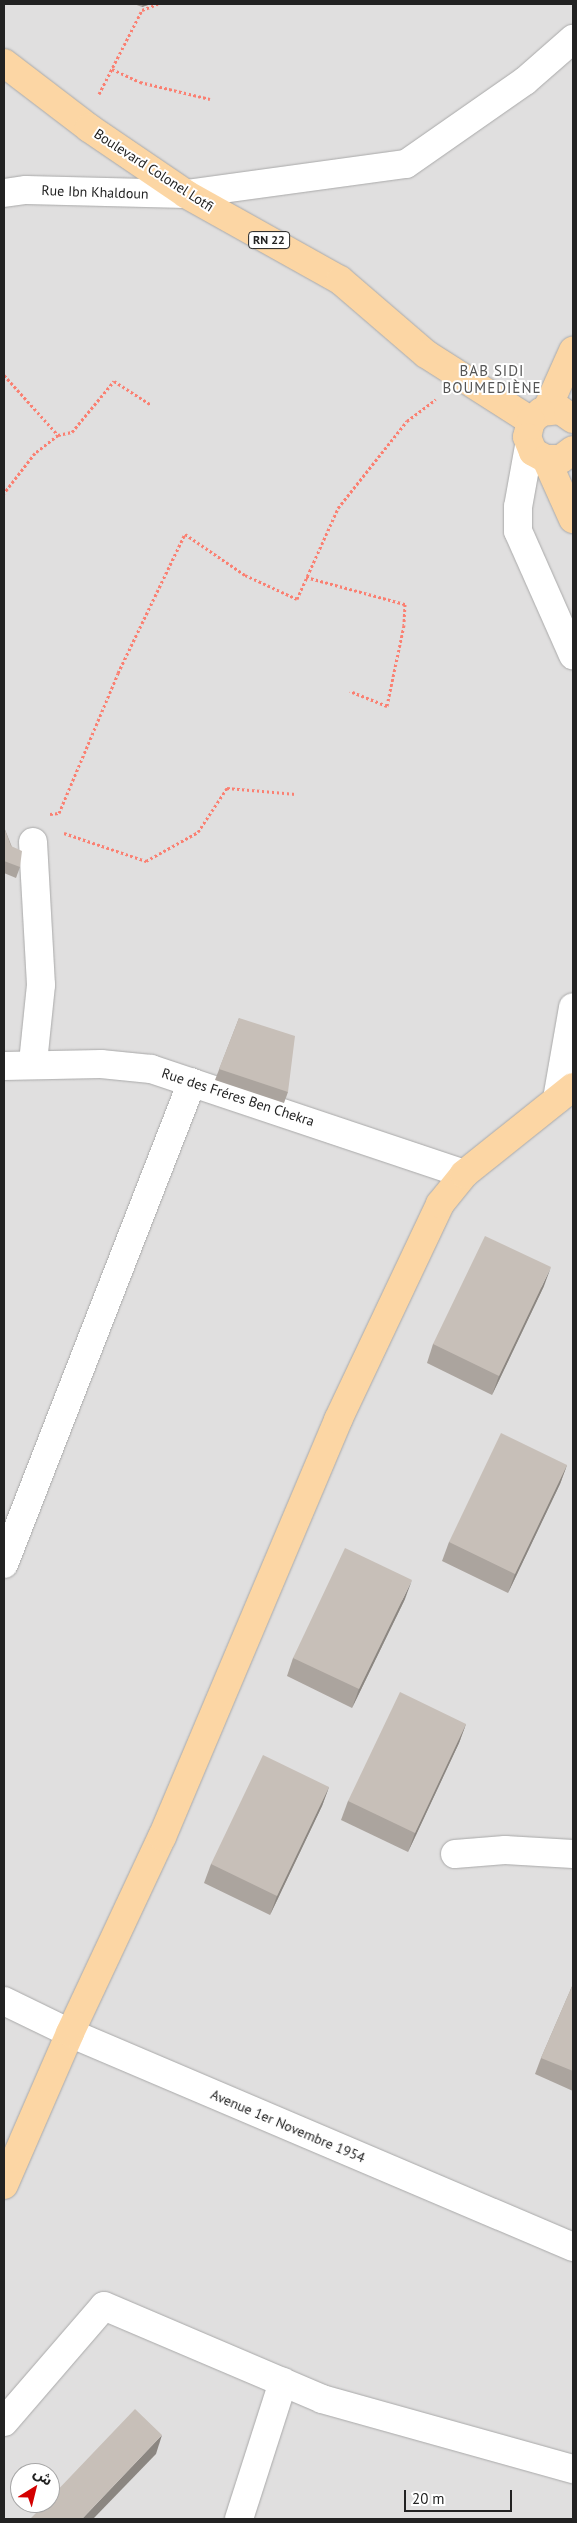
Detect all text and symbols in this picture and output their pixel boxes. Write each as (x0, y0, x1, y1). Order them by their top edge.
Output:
street label: Boulevard Colonel Lotfi (91, 125, 217, 215)
street label: Rue Ibn Khaldoun (41, 182, 149, 202)
road number: RN 22 (248, 230, 290, 250)
district label: BAB SIDI BOUMEDIÈNE (441, 361, 543, 396)
street label: Rue des Fréres Ben Chekra (160, 1064, 316, 1130)
street label: Avenue 1er Novembre 1954 (208, 2086, 368, 2166)
north arrow (10, 2463, 60, 2513)
text: ش (30, 2464, 56, 2490)
scale bar (407, 2480, 514, 2512)
text: 20 m (412, 2489, 445, 2508)

